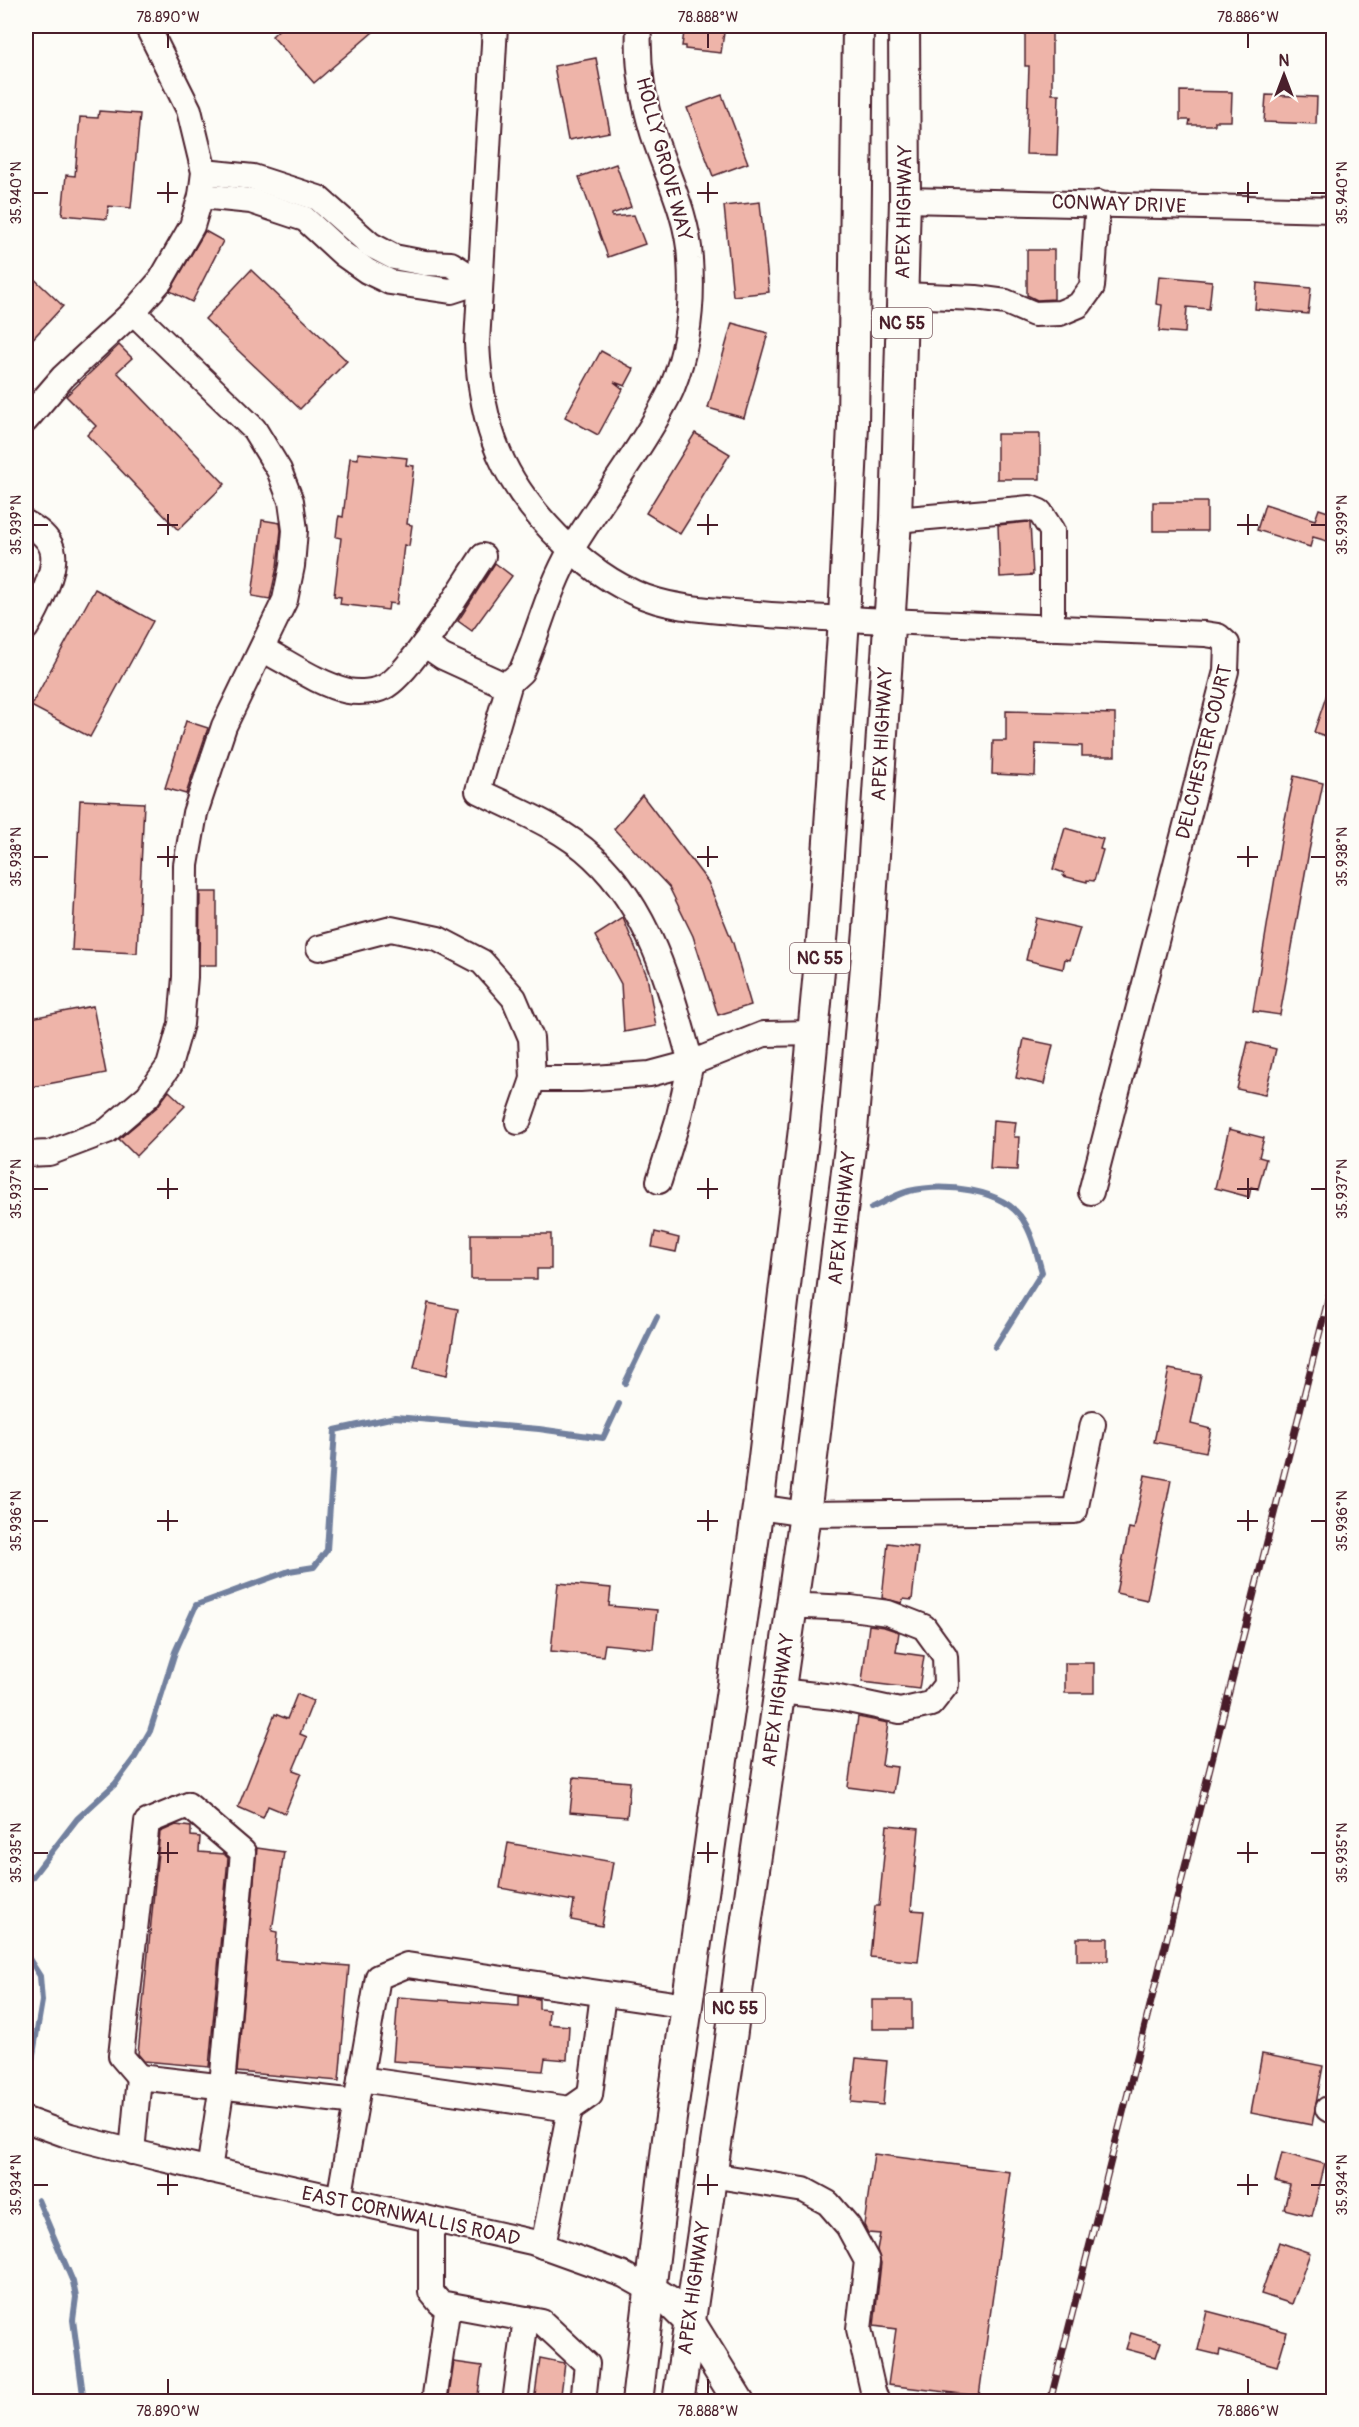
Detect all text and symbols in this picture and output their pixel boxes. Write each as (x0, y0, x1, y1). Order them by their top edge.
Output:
text: 78.890°W (136, 8, 200, 27)
text: 78.888°W (678, 8, 739, 27)
text: 78.886°W (1217, 8, 1279, 27)
north arrow (1254, 45, 1314, 105)
text: N (1279, 51, 1290, 71)
street label: HOLLY GROVE WAY (630, 74, 698, 244)
street label: APEX HIGHWAY (890, 144, 918, 279)
text: 35.940°N (7, 161, 26, 225)
text: 35.940°N (1333, 161, 1352, 225)
street label: CONWAY DRIVE (1051, 189, 1187, 219)
road number: NC 55 (872, 308, 932, 338)
text: 35.939°N (7, 495, 26, 555)
text: 35.939°N (1333, 495, 1352, 555)
street label: DELCHESTER COURT (1170, 662, 1238, 842)
street label: APEX HIGHWAY (866, 666, 898, 802)
text: 35.938°N (7, 827, 26, 887)
text: 35.938°N (1333, 827, 1352, 887)
road number: NC 55 (790, 943, 850, 973)
street label: APEX HIGHWAY (823, 1149, 861, 1286)
text: 35.937°N (7, 1159, 26, 1219)
text: 35.937°N (1333, 1159, 1352, 1219)
text: 35.936°N (7, 1490, 26, 1552)
text: 35.936°N (1333, 1490, 1352, 1552)
street label: APEX HIGHWAY (756, 1631, 800, 1768)
text: 35.935°N (7, 1823, 26, 1883)
text: 35.935°N (1333, 1823, 1352, 1883)
road number: NC 55 (705, 1993, 765, 2023)
text: 35.934°N (7, 2154, 26, 2216)
text: 35.934°N (1333, 2154, 1352, 2216)
street label: EAST CORNWALLIS ROAD (299, 2181, 523, 2251)
street label: APEX HIGHWAY (672, 2219, 716, 2356)
text: 78.890°W (136, 2402, 200, 2421)
text: 78.888°W (678, 2402, 739, 2421)
text: 78.886°W (1217, 2402, 1279, 2421)

